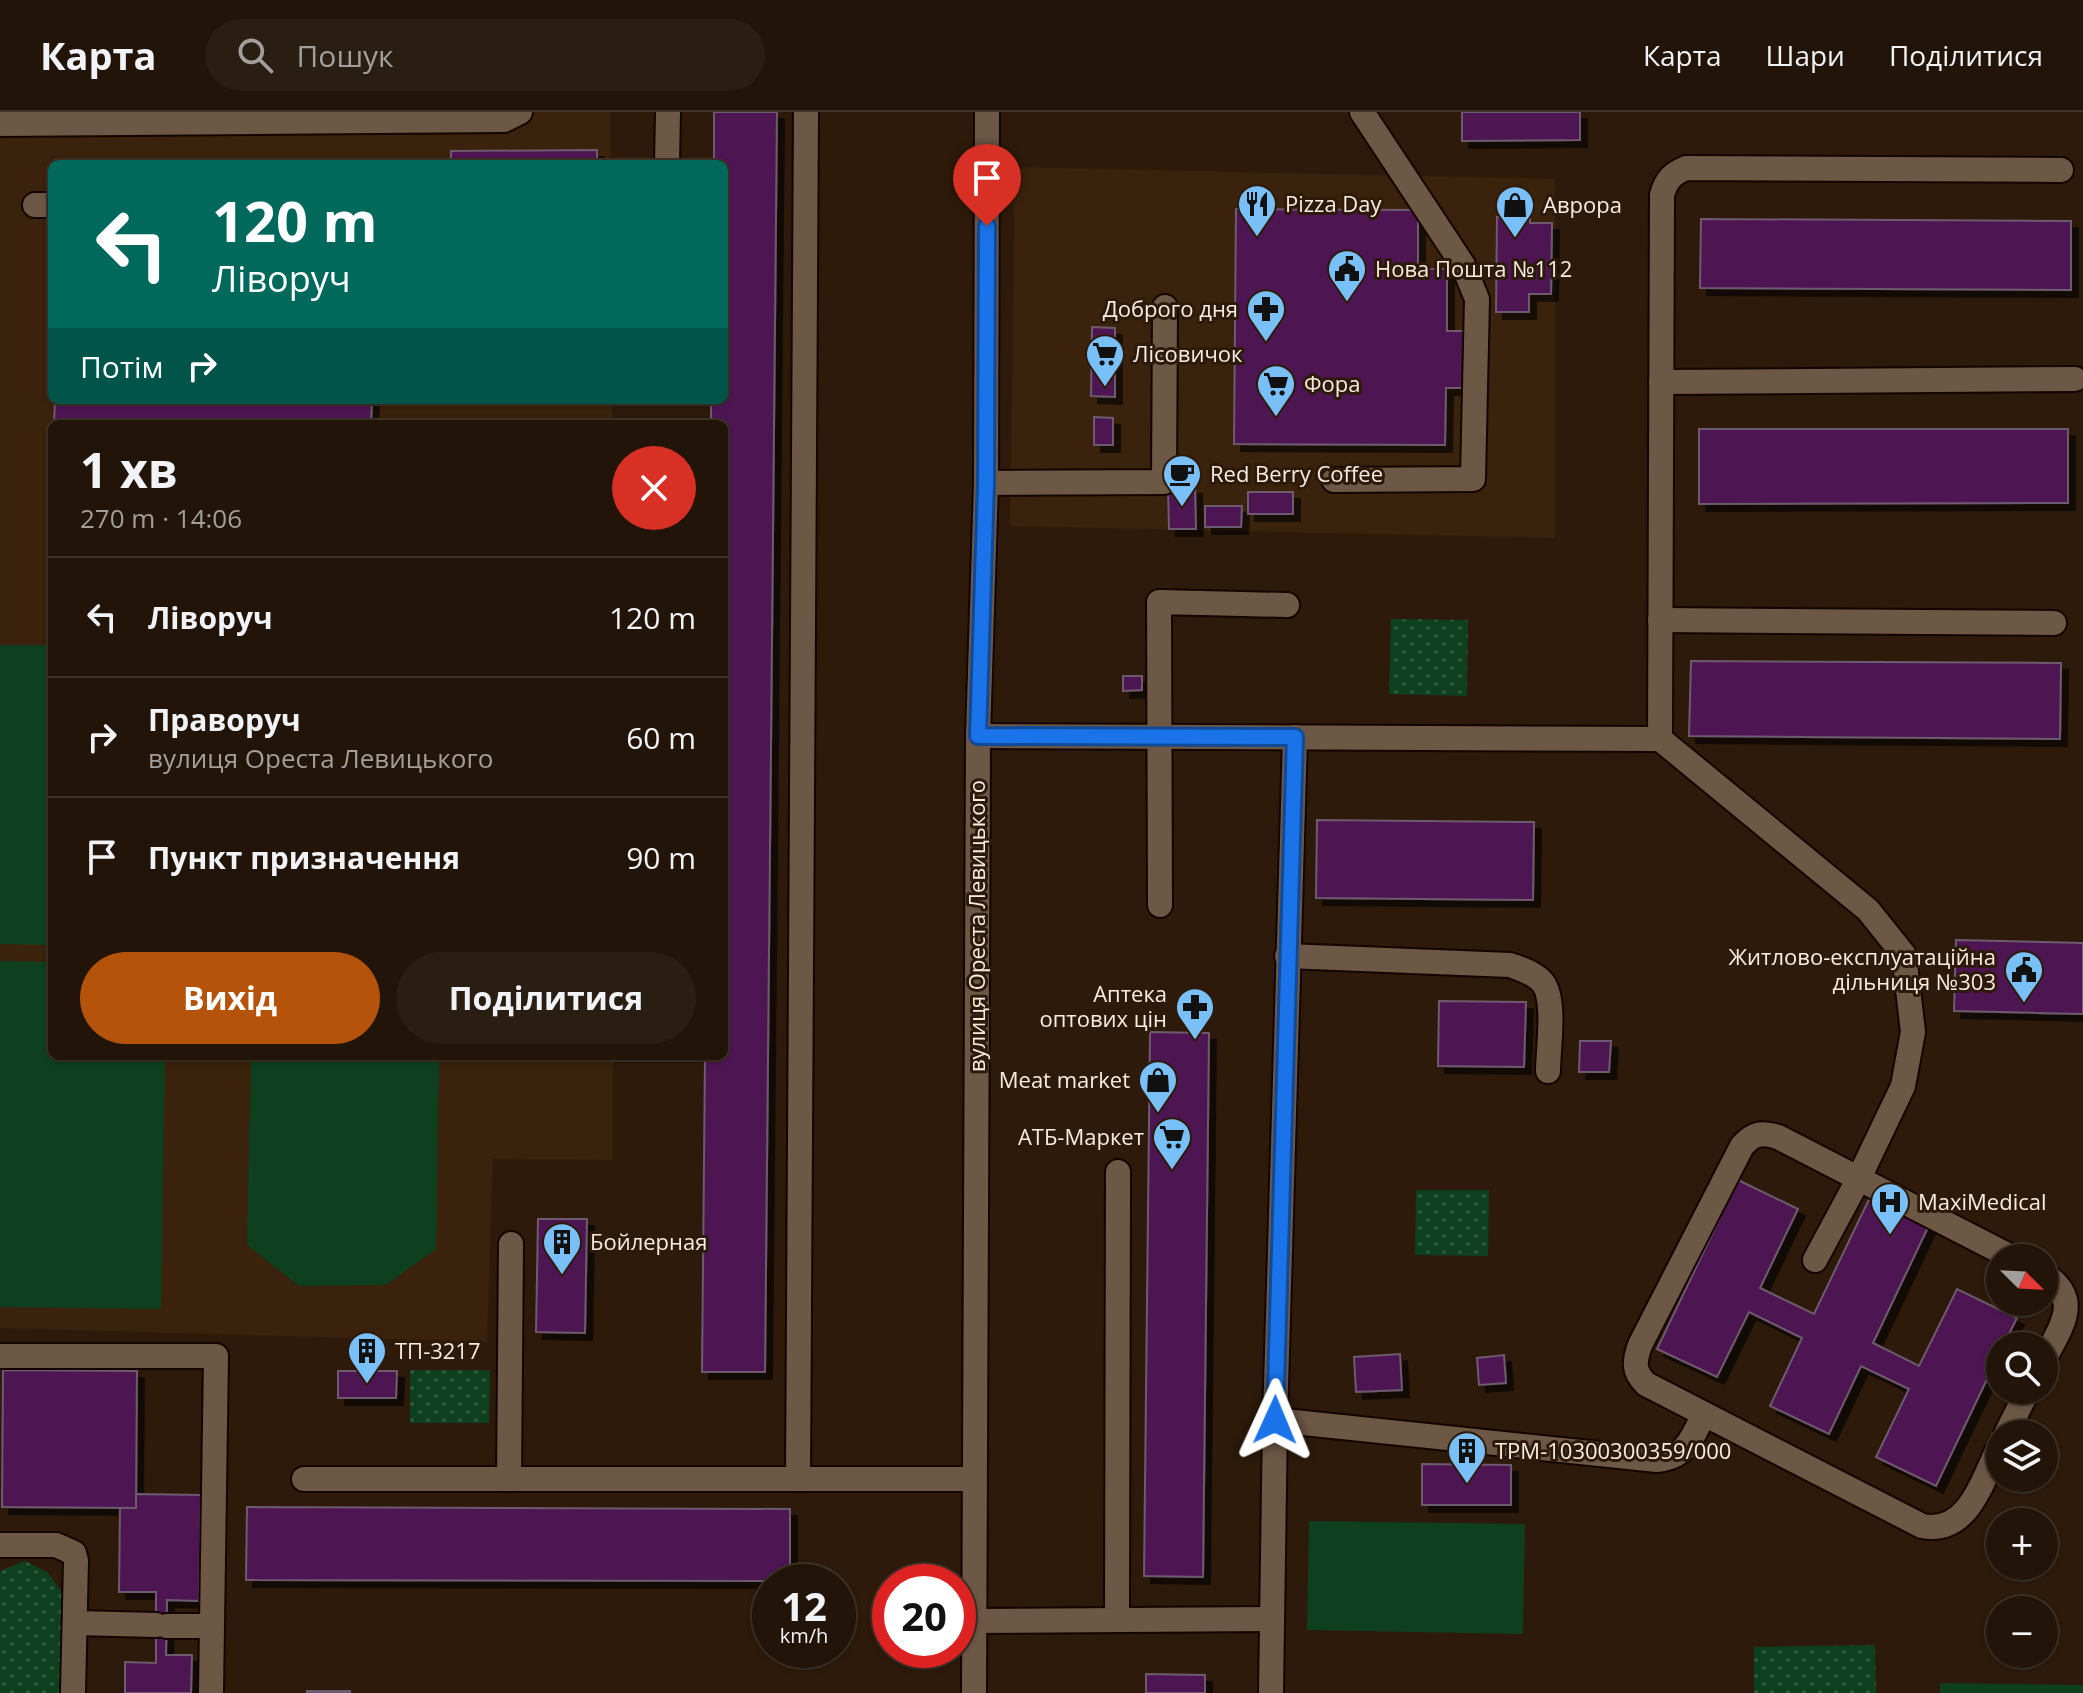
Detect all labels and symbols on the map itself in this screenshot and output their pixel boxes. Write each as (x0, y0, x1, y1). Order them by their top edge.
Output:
pin (953, 144, 1021, 226)
restaurant icon: Pizza Day (1236, 183, 1278, 238)
shop icon: Аврора (1494, 184, 1536, 239)
place label: Pizza Day (1285, 188, 1383, 218)
place label: Аврора (1543, 189, 1622, 219)
public building icon: Нова Пошта №112 (1326, 248, 1368, 303)
place label: Нова Пошта №112 (1375, 253, 1572, 283)
pharmacy icon: Доброго дня (1245, 288, 1287, 343)
place label: Доброго дня (1103, 293, 1238, 323)
supermarket icon: Лісовичок (1084, 333, 1126, 388)
place label: Лісовичок (1133, 338, 1243, 368)
supermarket icon: Фора (1255, 363, 1297, 418)
place label: Фора (1304, 368, 1360, 398)
cafe icon: Red Berry Coffee (1161, 453, 1203, 508)
place label: Red Berry Coffee (1210, 458, 1383, 488)
street label: вулиця Ореста Левицького (961, 780, 991, 1072)
place label: Житлово-експлуатаційна дільниця №303 (1729, 941, 1996, 996)
public building icon: Житлово-експлуатаційна дільниця №303 (2003, 949, 2045, 1004)
place label: Аптека оптових цін (1039, 978, 1167, 1033)
pharmacy icon: Аптека оптових цін (1174, 986, 1216, 1041)
shop icon: Meat market (1137, 1059, 1179, 1114)
place label: Meat market (999, 1064, 1130, 1094)
supermarket icon: АТБ-Маркет (1151, 1116, 1193, 1171)
place label: АТБ-Маркет (1018, 1121, 1144, 1151)
hospital icon: MaxiMedical (1869, 1181, 1911, 1236)
place label: MaxiMedical (1918, 1186, 2047, 1216)
building icon: Бойлерная (541, 1221, 583, 1276)
place label: Бойлерная (590, 1226, 707, 1256)
north arrow (1986, 1244, 2058, 1316)
building icon: ТП-3217 (346, 1330, 388, 1385)
place label: ТП-3217 (395, 1335, 481, 1365)
position arrow (1233, 1378, 1317, 1462)
building icon: ТРМ-10300300359/000 (1446, 1430, 1488, 1485)
place label: ТРМ-10300300359/000 (1495, 1435, 1731, 1465)
speed limit sign: 20 (872, 1564, 976, 1668)

